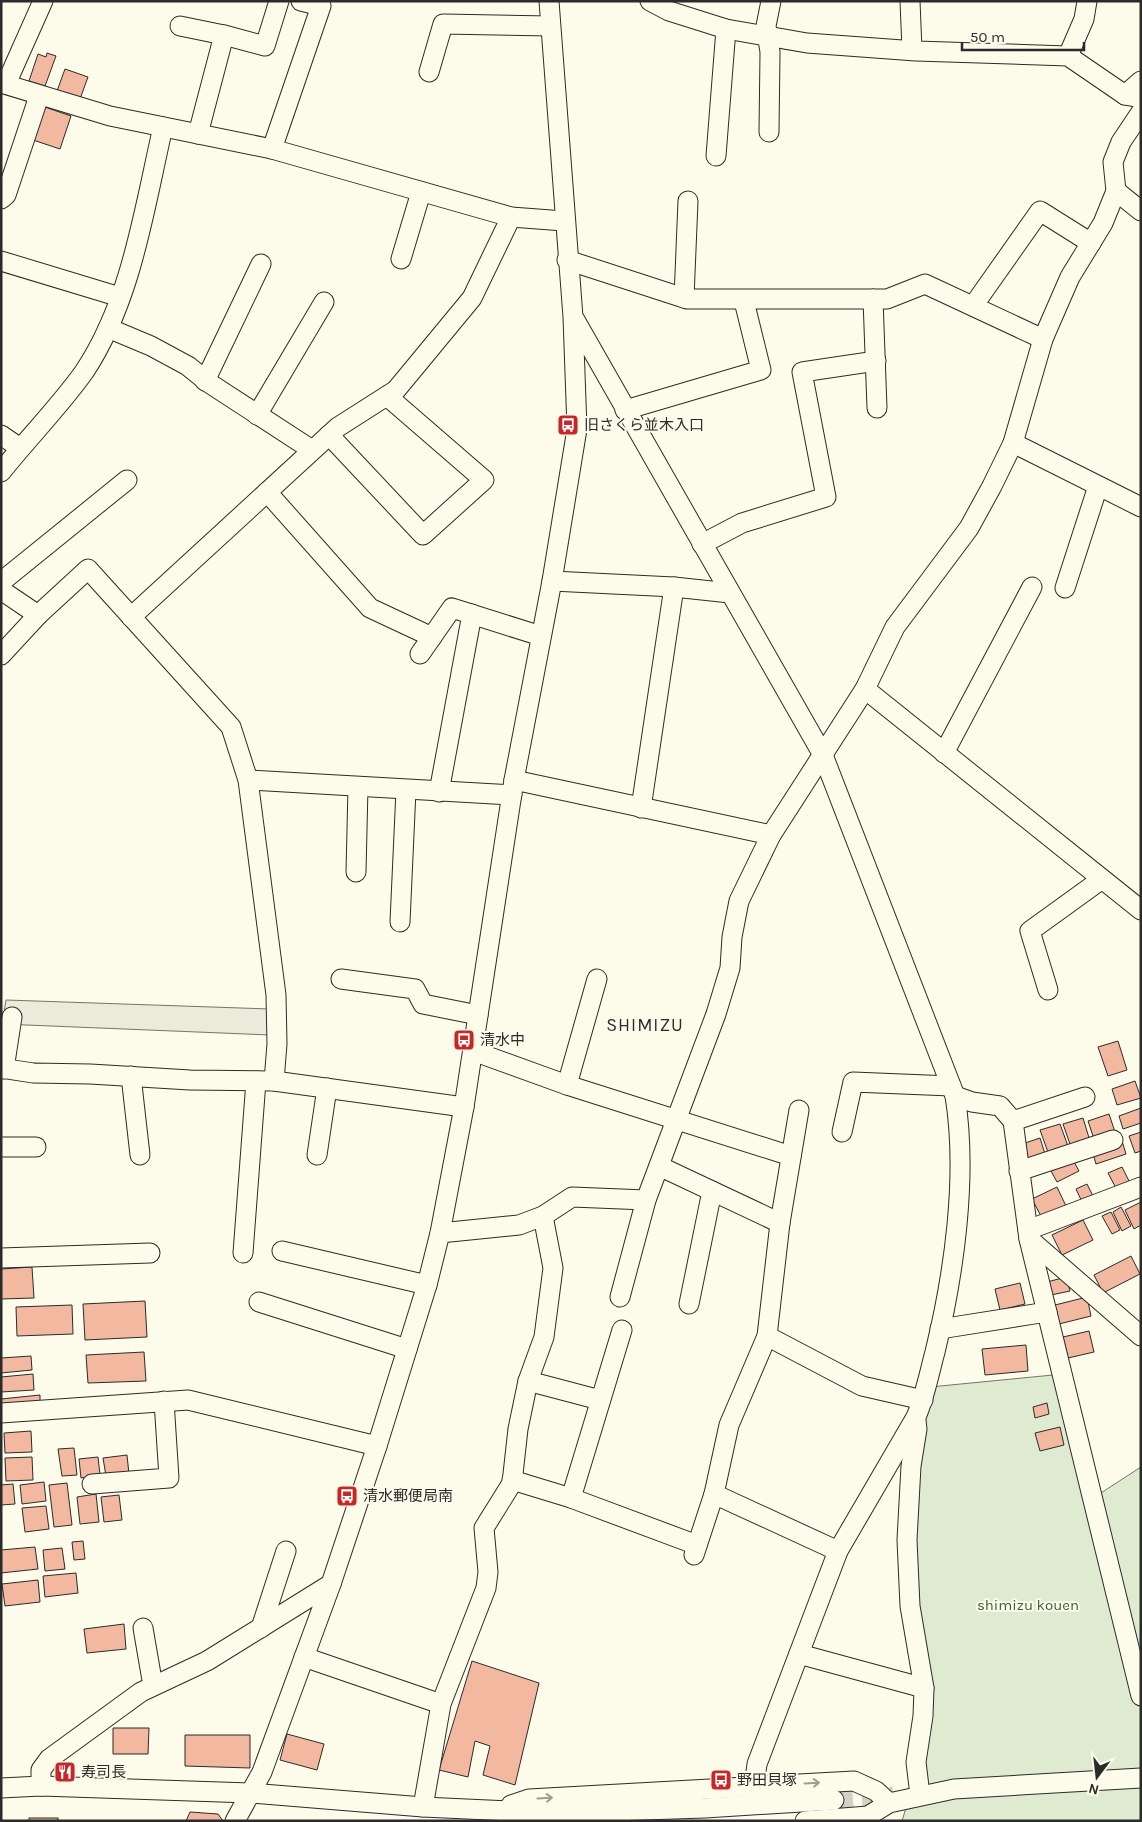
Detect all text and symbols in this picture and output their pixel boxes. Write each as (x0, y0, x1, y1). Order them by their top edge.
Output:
scale bar (962, 20, 1084, 52)
text: 50 m (970, 28, 1005, 46)
bus stop icon: 旧さくら並木入口 (556, 413, 580, 437)
place label: 旧さくら並木入口 (584, 416, 704, 434)
district label: SHIMIZU (606, 1014, 684, 1036)
bus stop icon: 清水中 (452, 1028, 476, 1052)
place label: 清水中 (480, 1031, 525, 1049)
bus stop icon: 清水郵便局南 (335, 1484, 359, 1508)
place label: 清水郵便局南 (363, 1487, 453, 1505)
park label: shimizu kouen (977, 1596, 1079, 1614)
north arrow (1072, 1752, 1122, 1802)
restaurant icon: 寿司長 (53, 1760, 77, 1784)
place label: 寿司長 (81, 1763, 126, 1781)
bus stop icon: 野田貝塚 (709, 1768, 733, 1792)
place label: 野田貝塚 (737, 1771, 797, 1789)
one-way arrow (804, 1779, 820, 1788)
text: N (1087, 1780, 1101, 1799)
one-way arrow (537, 1794, 553, 1803)

